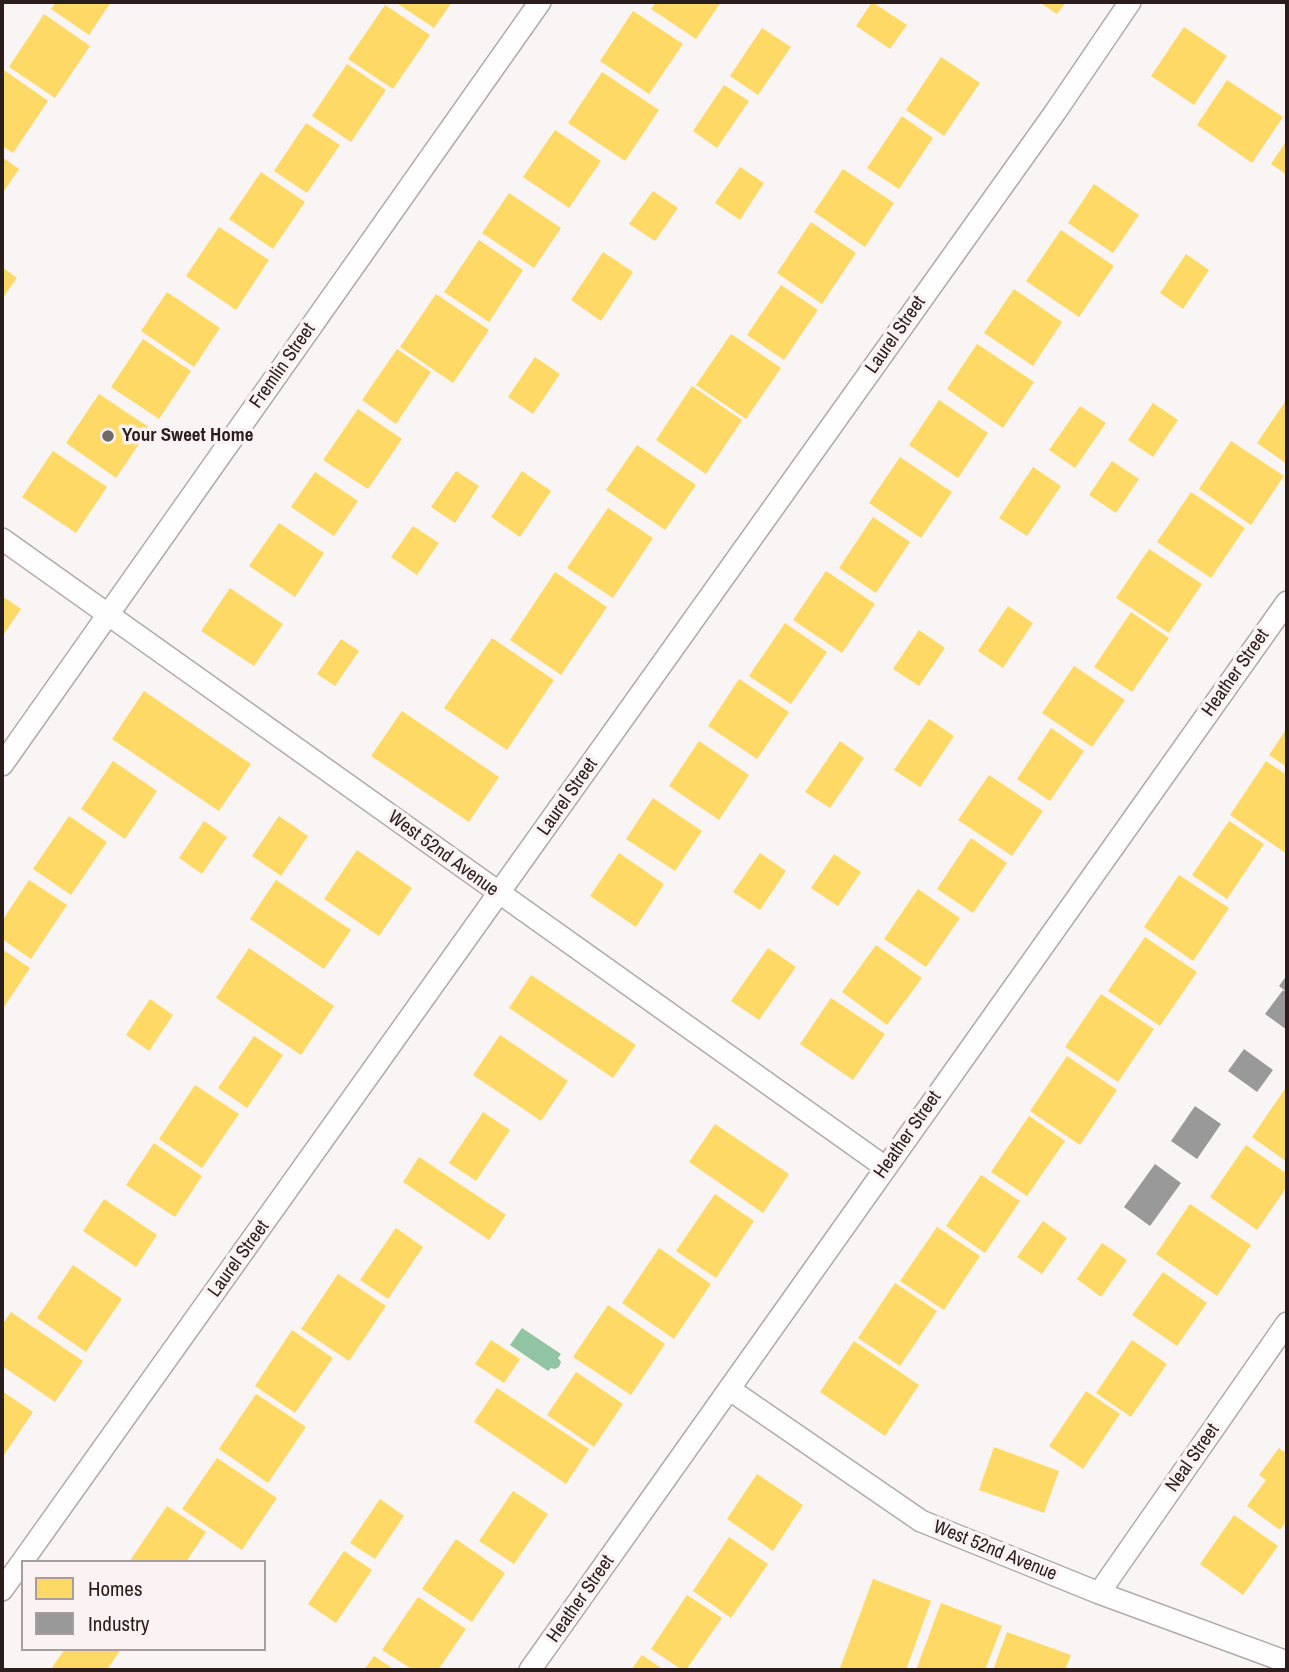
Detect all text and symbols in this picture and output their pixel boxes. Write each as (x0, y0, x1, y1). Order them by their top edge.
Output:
street label: Laurel Street (861, 292, 931, 378)
street label: Fremlin Street (245, 319, 321, 413)
place label: Your Sweet Home (122, 425, 253, 447)
marker: Your Sweet Home (100, 428, 116, 444)
street label: Heather Street (1198, 625, 1274, 721)
street label: Laurel Street (533, 754, 603, 840)
street label: West 52nd Avenue (383, 806, 503, 902)
street label: Heather Street (870, 1087, 946, 1183)
street label: Laurel Street (204, 1216, 274, 1302)
street label: Neal Street (1161, 1420, 1225, 1496)
street label: West 52nd Avenue (930, 1516, 1060, 1586)
street label: Heather Street (543, 1551, 619, 1647)
legend (21, 1560, 266, 1651)
text: Homes (88, 1574, 143, 1603)
text: Industry (88, 1609, 149, 1638)

